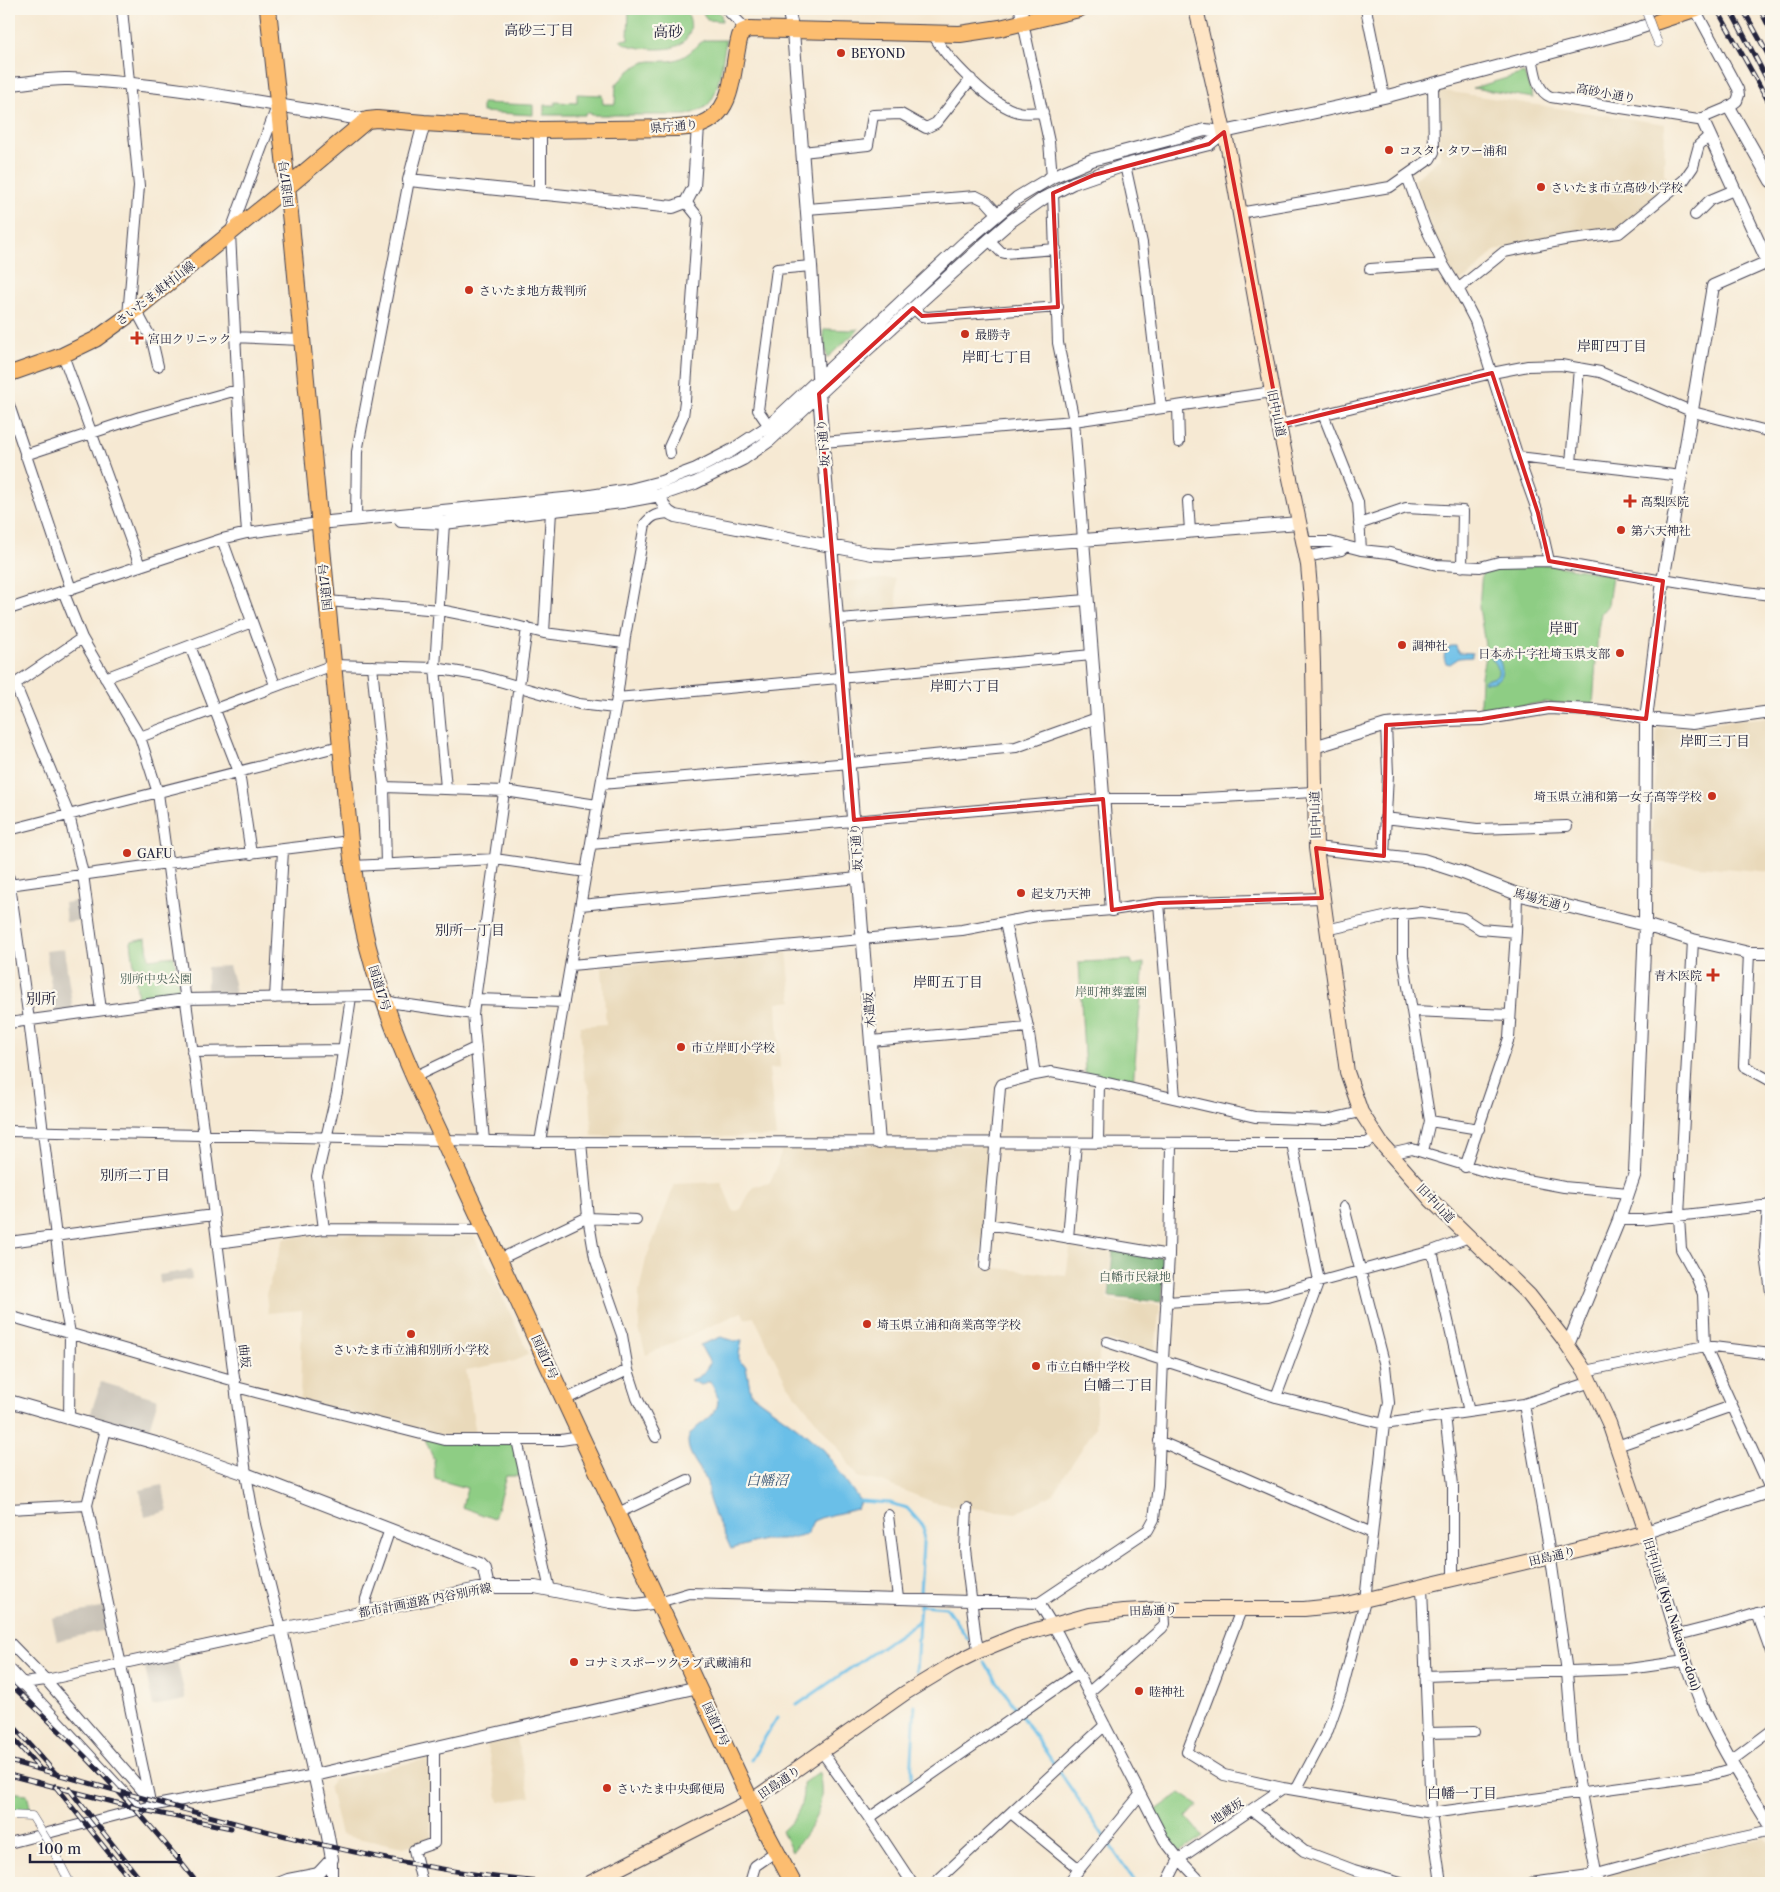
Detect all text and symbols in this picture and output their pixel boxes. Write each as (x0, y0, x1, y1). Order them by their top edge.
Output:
district label: 高砂三丁目 (504, 21, 574, 39)
district label: 高砂 (653, 22, 683, 41)
place label: BEYOND (851, 46, 905, 61)
marker: BEYOND (835, 47, 847, 59)
street label: 高砂小通り (1575, 80, 1637, 106)
street label: 県庁通り (649, 116, 699, 136)
place label: コスタ・タワー浦和 (1399, 143, 1507, 158)
marker: コスタ・タワー浦和 (1383, 144, 1395, 156)
street label: 国道17号 (276, 160, 296, 208)
place label: さいたま市立高砂小学校 (1551, 180, 1683, 195)
marker: さいたま市立高砂小学校 (1535, 181, 1547, 193)
street label: さいたま東村山線 (113, 258, 197, 328)
place label: さいたま地方裁判所 (479, 283, 587, 298)
marker: さいたま地方裁判所 (463, 284, 475, 296)
place label: 最勝寺 (975, 327, 1011, 342)
marker: 最勝寺 (959, 328, 971, 340)
marker: 宮田クリニック (130, 331, 144, 345)
place label: 宮田クリニック (148, 331, 231, 346)
district label: 岸町四丁目 (1577, 337, 1647, 355)
district label: 岸町七丁目 (962, 348, 1032, 366)
street label: 旧中山道 (1265, 388, 1289, 438)
street label: 坂下通り (813, 418, 833, 468)
marker: 高梨医院 (1623, 494, 1637, 508)
place label: 高梨医院 (1641, 494, 1689, 509)
place label: 第六天神社 (1631, 523, 1691, 538)
marker: 第六天神社 (1615, 524, 1627, 536)
street label: 国道17号 (315, 563, 335, 611)
district label: 岸町 (1549, 619, 1579, 638)
place label: 調神社 (1412, 638, 1448, 653)
marker: 調神社 (1396, 639, 1408, 651)
place label: 日本赤十字社埼玉県支部 (1478, 646, 1610, 661)
marker: 日本赤十字社埼玉県支部 (1614, 647, 1626, 659)
district label: 岸町六丁目 (930, 677, 1000, 695)
district label: 岸町三丁目 (1680, 732, 1750, 750)
place label: 埼玉県立浦和第一女子高等学校 (1534, 789, 1702, 804)
marker: 埼玉県立浦和第一女子高等学校 (1706, 790, 1718, 802)
street label: 旧中山道 (1307, 791, 1323, 839)
street label: 坂下通り (847, 823, 865, 871)
place label: GAFU (137, 846, 172, 861)
marker: GAFU (121, 847, 133, 859)
street label: 馬場先通り (1512, 885, 1574, 915)
place label: 起支乃天神 (1031, 886, 1091, 901)
marker: 起支乃天神 (1015, 887, 1027, 899)
district label: 別所一丁目 (435, 921, 505, 939)
street label: 国道17号 (366, 963, 394, 1013)
place label: 青木医院 (1654, 968, 1702, 983)
marker: 青木医院 (1706, 968, 1720, 982)
park label: 別所中央公園 (120, 971, 192, 986)
district label: 岸町五丁目 (913, 973, 983, 991)
park label: 岸町神葬霊園 (1075, 984, 1147, 999)
district label: 別所 (26, 989, 56, 1008)
street label: 木遣坂 (860, 991, 878, 1029)
place label: 市立岸町小学校 (691, 1040, 775, 1055)
marker: 市立岸町小学校 (675, 1041, 687, 1053)
district label: 別所二丁目 (100, 1166, 170, 1184)
street label: 旧中山道 (1414, 1181, 1458, 1225)
park label: 白幡市民緑地 (1099, 1269, 1171, 1284)
place label: 埼玉県立浦和商業高等学校 (877, 1317, 1021, 1332)
marker: 埼玉県立浦和商業高等学校 (861, 1318, 873, 1330)
marker: さいたま市立浦和別所小学校 (405, 1328, 417, 1340)
street label: 国道17号 (529, 1332, 561, 1382)
place label: さいたま市立浦和別所小学校 (333, 1342, 489, 1357)
street label: 曲坂 (236, 1343, 254, 1369)
place label: 市立白幡中学校 (1046, 1359, 1130, 1374)
marker: 市立白幡中学校 (1030, 1360, 1042, 1372)
district label: 白幡二丁目 (1083, 1376, 1153, 1394)
water label: 白幡沼 (746, 1471, 790, 1489)
street label: 旧中山道 (Kyu Nakasen-dou) (1640, 1536, 1704, 1693)
street label: 田島通り (1527, 1543, 1577, 1569)
street label: 都市計画道路 内谷別所線 (357, 1580, 493, 1620)
street label: 田島通り (1129, 1602, 1177, 1618)
place label: コナミスポーツクラブ武蔵浦和 (584, 1655, 751, 1670)
marker: コナミスポーツクラブ武蔵浦和 (568, 1656, 580, 1668)
place label: 睦神社 (1149, 1684, 1185, 1699)
marker: 睦神社 (1133, 1685, 1145, 1697)
street label: 国道17号 (699, 1700, 733, 1748)
street label: 田島通り (755, 1762, 803, 1802)
place label: さいたま中央郵便局 (617, 1781, 725, 1796)
marker: さいたま中央郵便局 (601, 1782, 613, 1794)
district label: 白幡一丁目 (1427, 1784, 1497, 1802)
street label: 地蔵坂 (1208, 1795, 1246, 1827)
scale bar (30, 1832, 179, 1864)
text: 100 m (38, 1839, 81, 1858)

